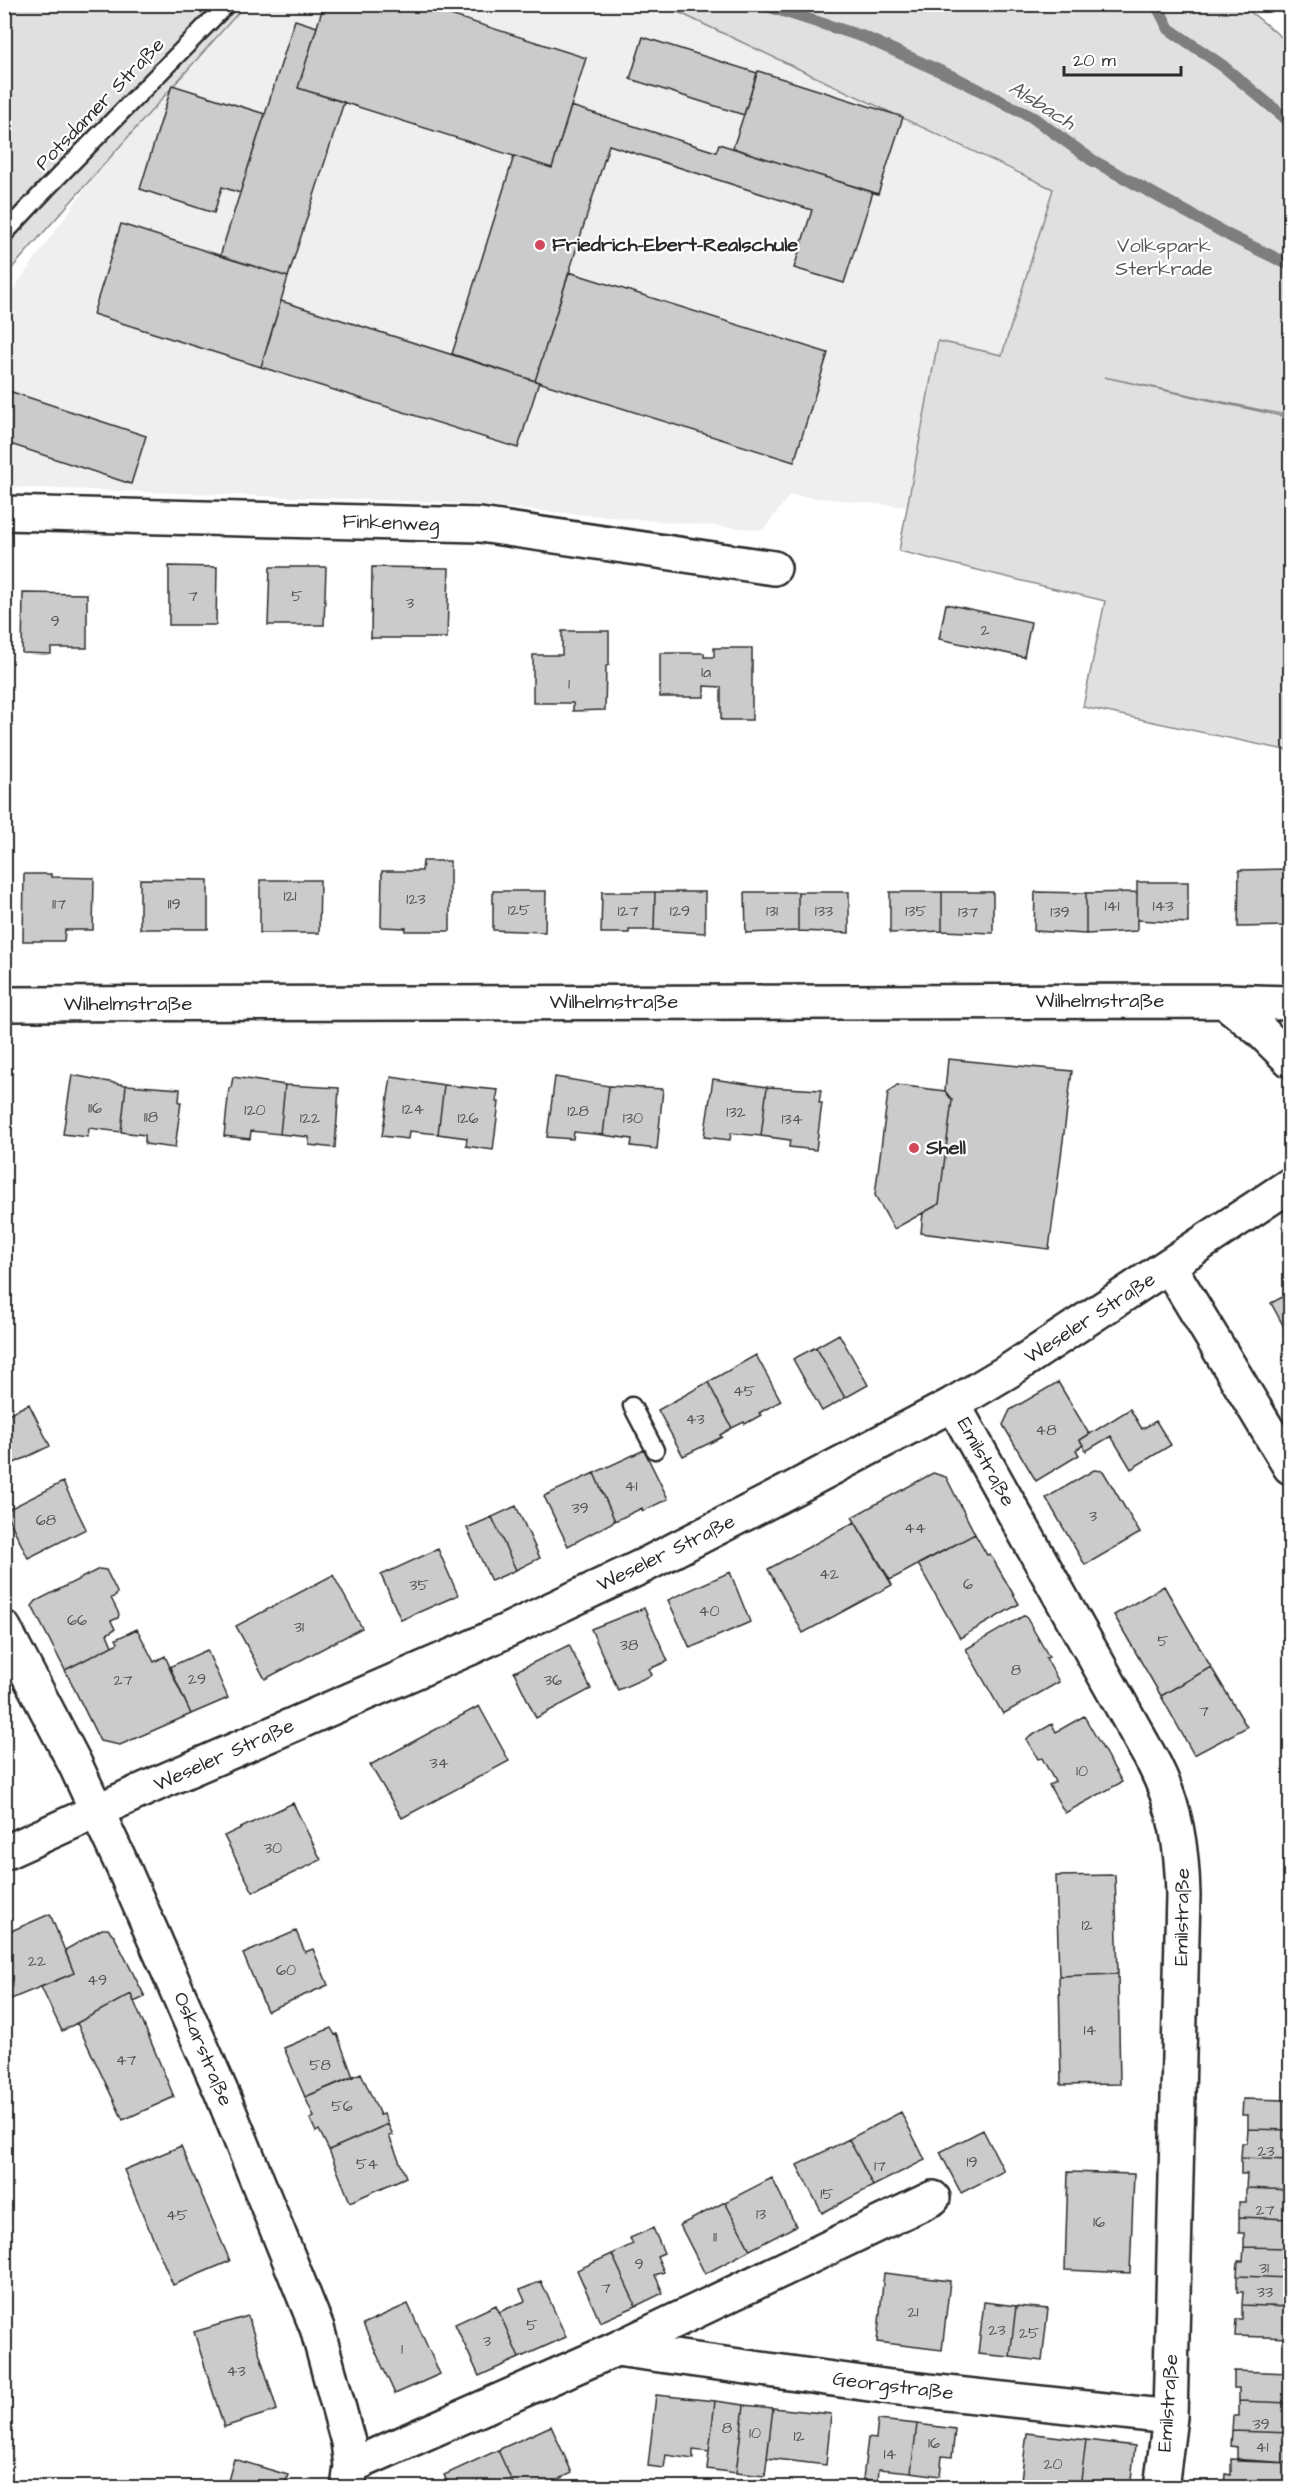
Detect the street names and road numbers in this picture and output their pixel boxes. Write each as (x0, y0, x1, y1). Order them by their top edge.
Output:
street label: Potsdamer Straße (29, 31, 171, 177)
street label: Finkenweg (342, 507, 440, 540)
street label: Wilhelmstraße (1036, 987, 1165, 1015)
street label: Wilhelmstraße (550, 988, 679, 1016)
street label: Wilhelmstraße (64, 990, 193, 1018)
street label: Weseler Straße (1019, 1265, 1161, 1371)
street label: Emilstraße (950, 1412, 1022, 1512)
street label: Weseler Straße (592, 1507, 740, 1599)
street label: Weseler Straße (149, 1711, 299, 1798)
street label: Emilstraße (1167, 1868, 1197, 1966)
street label: Oskarstraße (166, 1988, 240, 2110)
street label: Emilstraße (1151, 2353, 1185, 2453)
street label: Georgstraße (831, 2365, 955, 2408)

